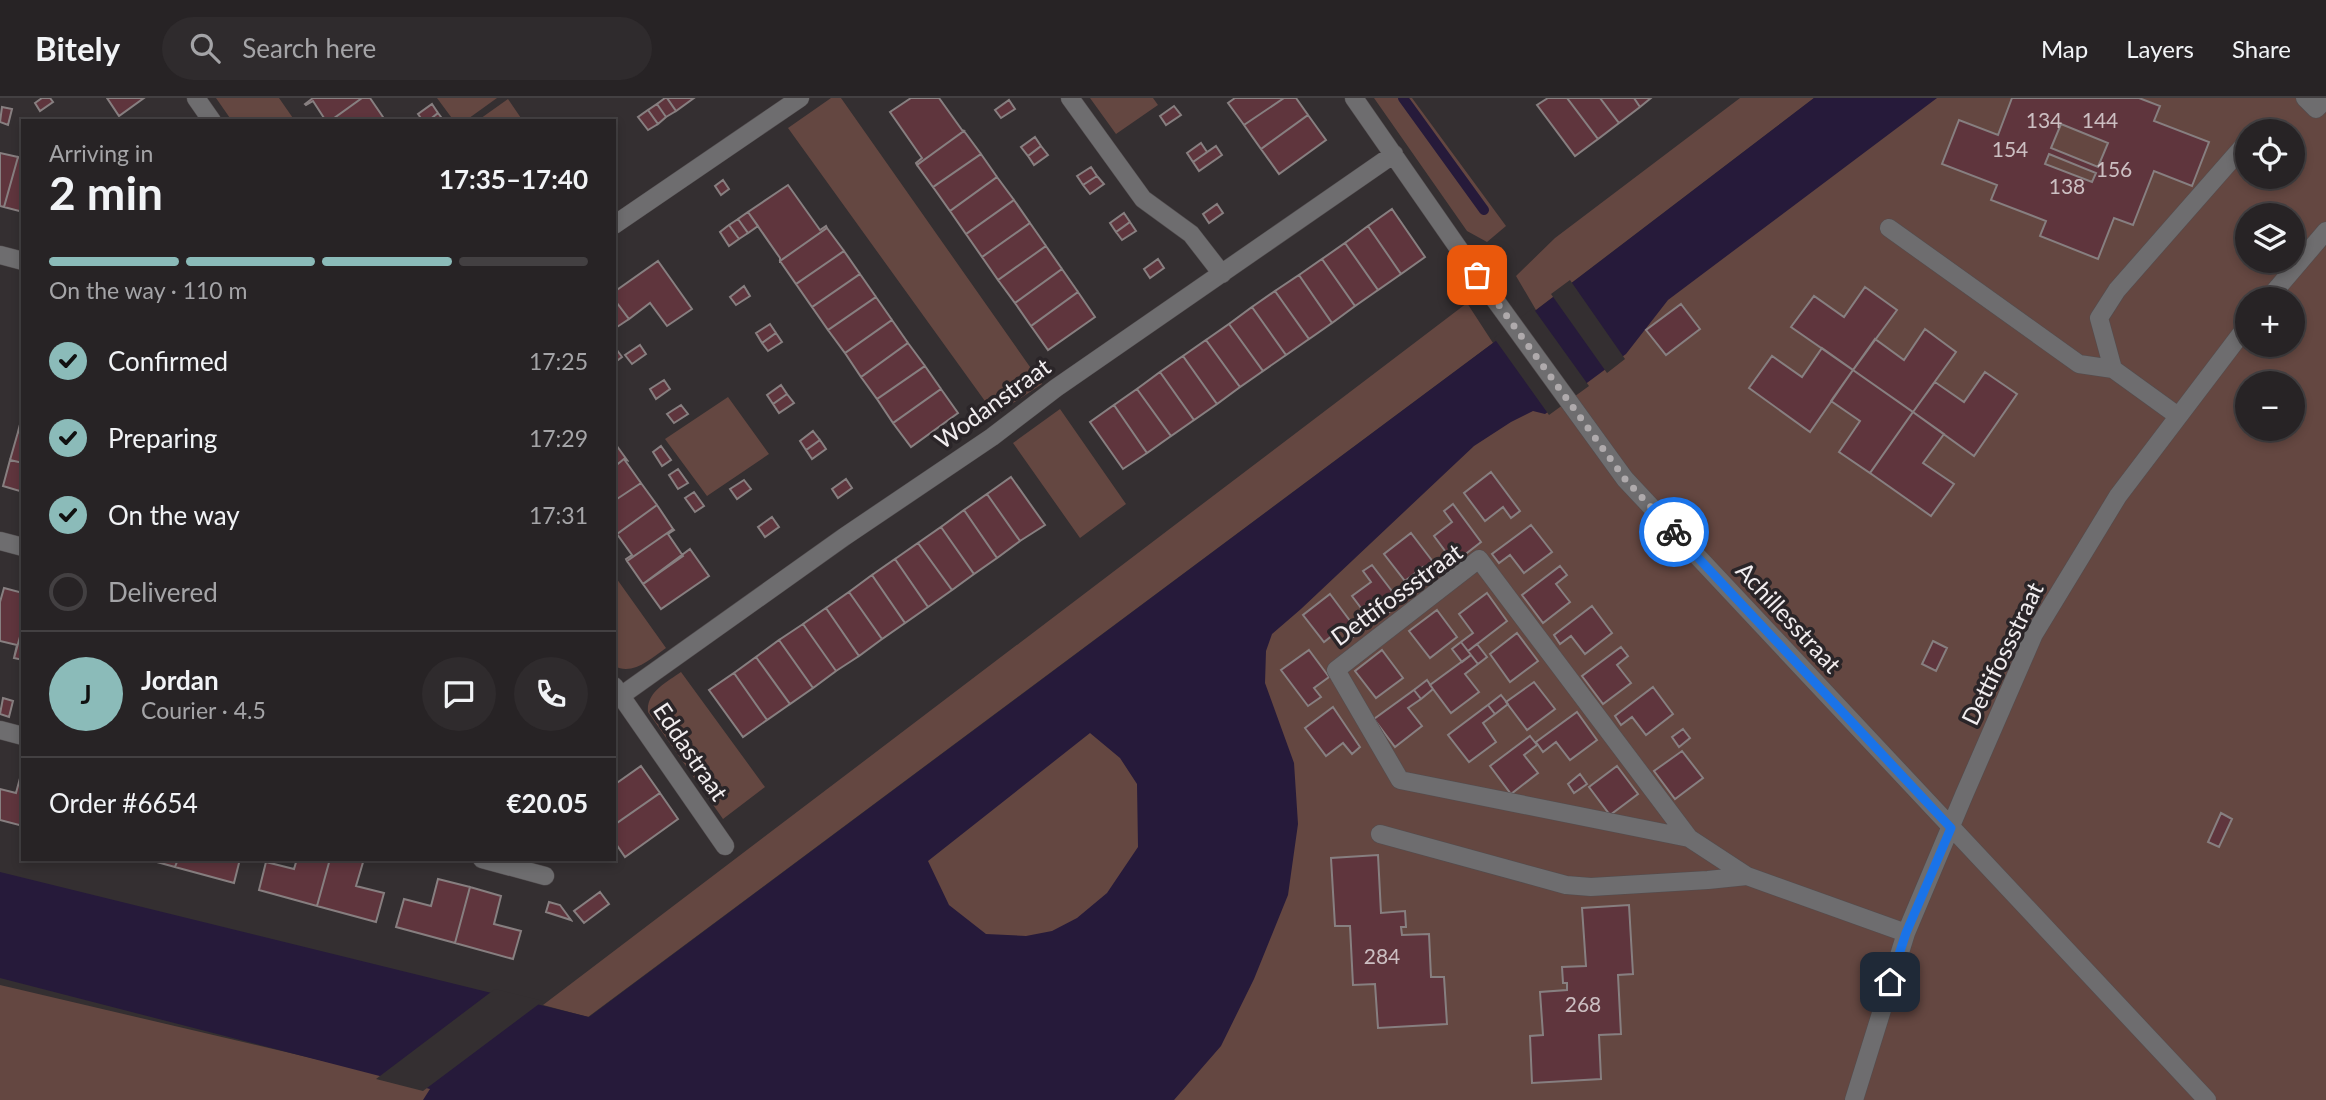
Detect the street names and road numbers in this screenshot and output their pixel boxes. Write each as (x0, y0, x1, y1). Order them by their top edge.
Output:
street label: Wodanstraat (929, 351, 1056, 454)
street label: Dettifossstraat (1325, 536, 1468, 651)
street label: Achillesstraat (1730, 556, 1848, 679)
street label: Dettifossstraat (1955, 577, 2049, 729)
street label: Eddastraat (648, 697, 735, 806)

